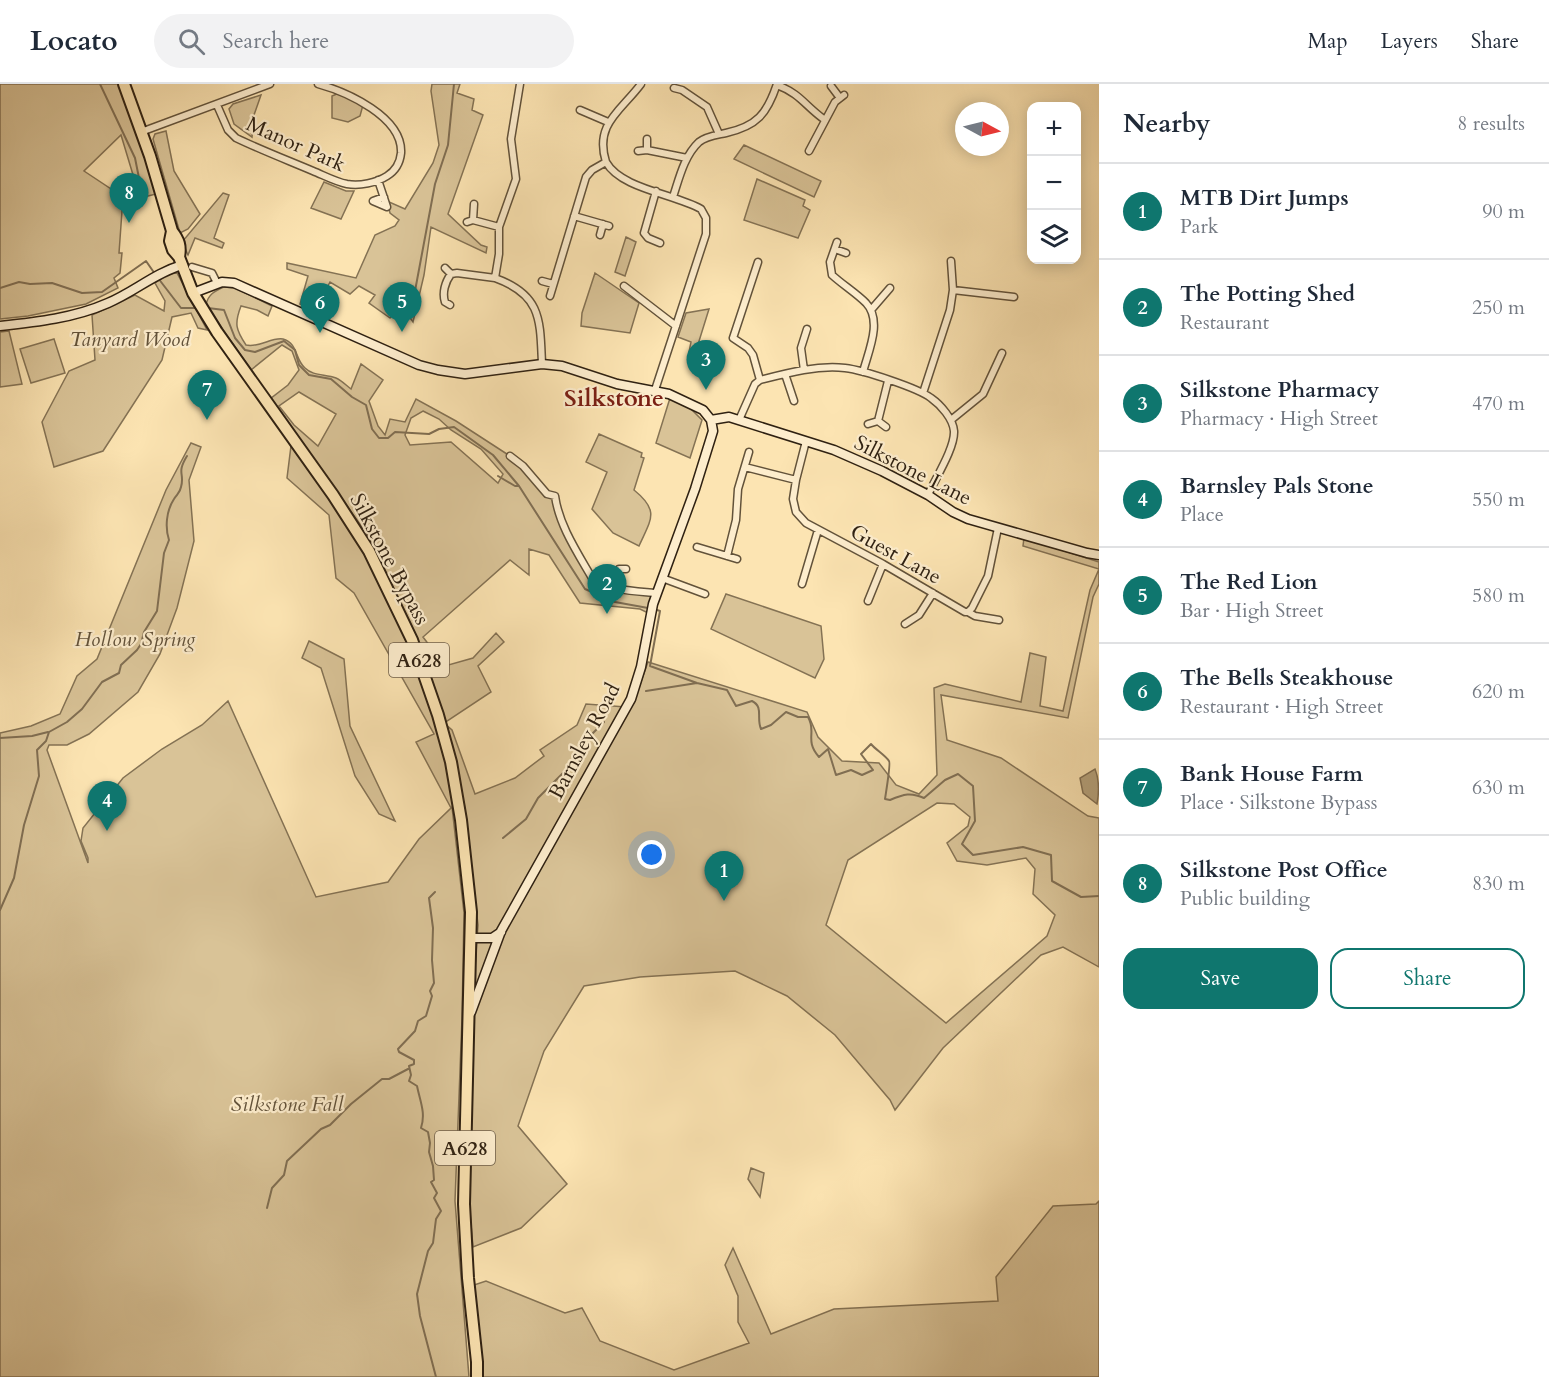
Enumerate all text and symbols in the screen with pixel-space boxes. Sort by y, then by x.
search box [154,14,574,68]
text: Locato [30,22,118,60]
icon: search [175,25,208,58]
text: Search here [223,26,329,56]
text: Map [1308,27,1348,56]
text: Layers [1381,27,1438,56]
text: Share [1471,27,1519,56]
north arrow [955,102,1009,156]
map controls [1027,102,1081,264]
button: + [1027,102,1081,156]
text: Nearby [1123,106,1211,141]
street label: Manor Park [242,110,351,180]
text: 8 results [1457,110,1525,137]
button: − [1027,156,1081,210]
pin: 8 [110,174,148,223]
text: MTB Dirt Jumps [1180,183,1349,213]
text: 1 [1137,198,1148,225]
text: 90 m [1482,198,1525,225]
button: layers [1027,210,1081,264]
text: Park [1180,213,1218,240]
text: The Potting Shed [1180,279,1355,309]
pin: 5 [382,282,422,332]
pin: 6 [300,284,340,333]
text: 2 [1137,294,1148,321]
text: 250 m [1472,294,1525,321]
text: Restaurant [1180,309,1269,336]
park label: Tanyard Wood [70,325,191,354]
pin: 3 [686,340,726,390]
pin: 7 [188,370,226,420]
text: Silkstone Pharmacy [1180,375,1379,405]
district label: Silkstone [564,382,664,415]
text: 3 [1137,390,1148,417]
text: 470 m [1472,390,1525,417]
text: Pharmacy · High Street [1180,405,1378,432]
street label: Silkstone Lane [849,428,977,513]
text: Barnsley Pals Stone [1180,471,1374,501]
text: 4 [1137,486,1148,513]
text: 550 m [1472,486,1525,513]
street label: Silkstone Bypass [343,489,436,630]
text: Place [1180,501,1224,528]
street label: Guest Lane [845,517,947,591]
pin: 2 [588,564,626,614]
text: The Red Lion [1180,567,1318,597]
text: 5 [1137,582,1148,609]
text: 580 m [1472,582,1525,609]
text: Bar · High Street [1180,597,1323,624]
park label: Hollow Spring [75,625,196,654]
road number: A628 [389,643,449,677]
text: The Bells Steakhouse [1180,663,1393,693]
street label: Barnsley Road [542,678,627,804]
text: 6 [1137,678,1148,705]
text: 620 m [1472,678,1525,705]
text: Restaurant · High Street [1180,693,1383,720]
text: Bank House Farm [1180,759,1363,789]
text: 7 [1137,774,1148,801]
text: 630 m [1472,774,1525,801]
pin: 4 [88,782,126,831]
text: Place · Silkstone Bypass [1180,789,1377,816]
your location [637,840,666,869]
pin: 1 [704,852,744,901]
text: Silkstone Post Office [1180,855,1388,885]
text: 8 [1137,870,1148,897]
text: 830 m [1472,870,1525,897]
text: Public building [1180,885,1310,912]
button: Save [1123,948,1318,1009]
button: Share [1330,948,1525,1009]
park label: Silkstone Fall [231,1090,345,1119]
road number: A628 [435,1131,495,1165]

